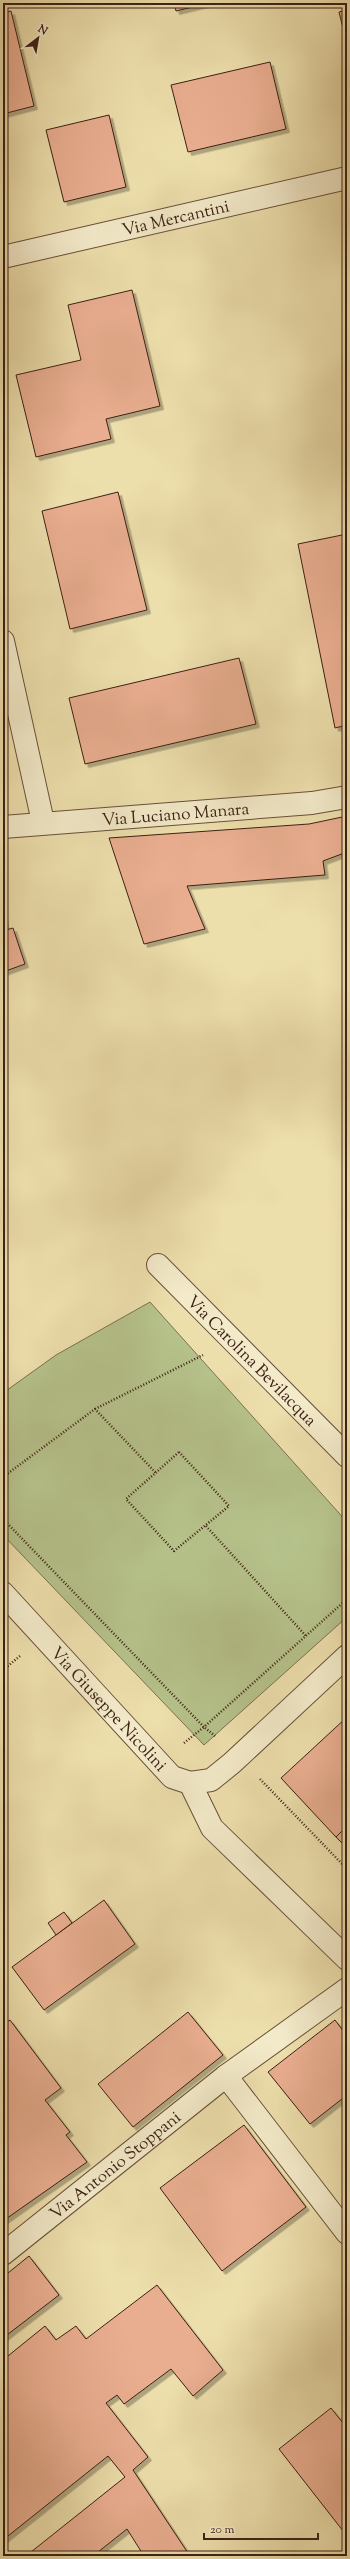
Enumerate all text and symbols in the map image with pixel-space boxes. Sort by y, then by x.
north arrow [18,18,58,58]
text: N [34,21,51,40]
street label: Via Mercantini [120,195,232,243]
street label: Via Luciano Manara [101,798,250,833]
street label: Via Carolina Bevilacqua [180,1291,321,1433]
street label: Via Giuseppe Nicolini [44,1642,171,1778]
street label: Via Antonio Stoppani [45,2106,187,2226]
scale bar [204,2515,318,2541]
text: 20 m [210,2521,235,2539]

